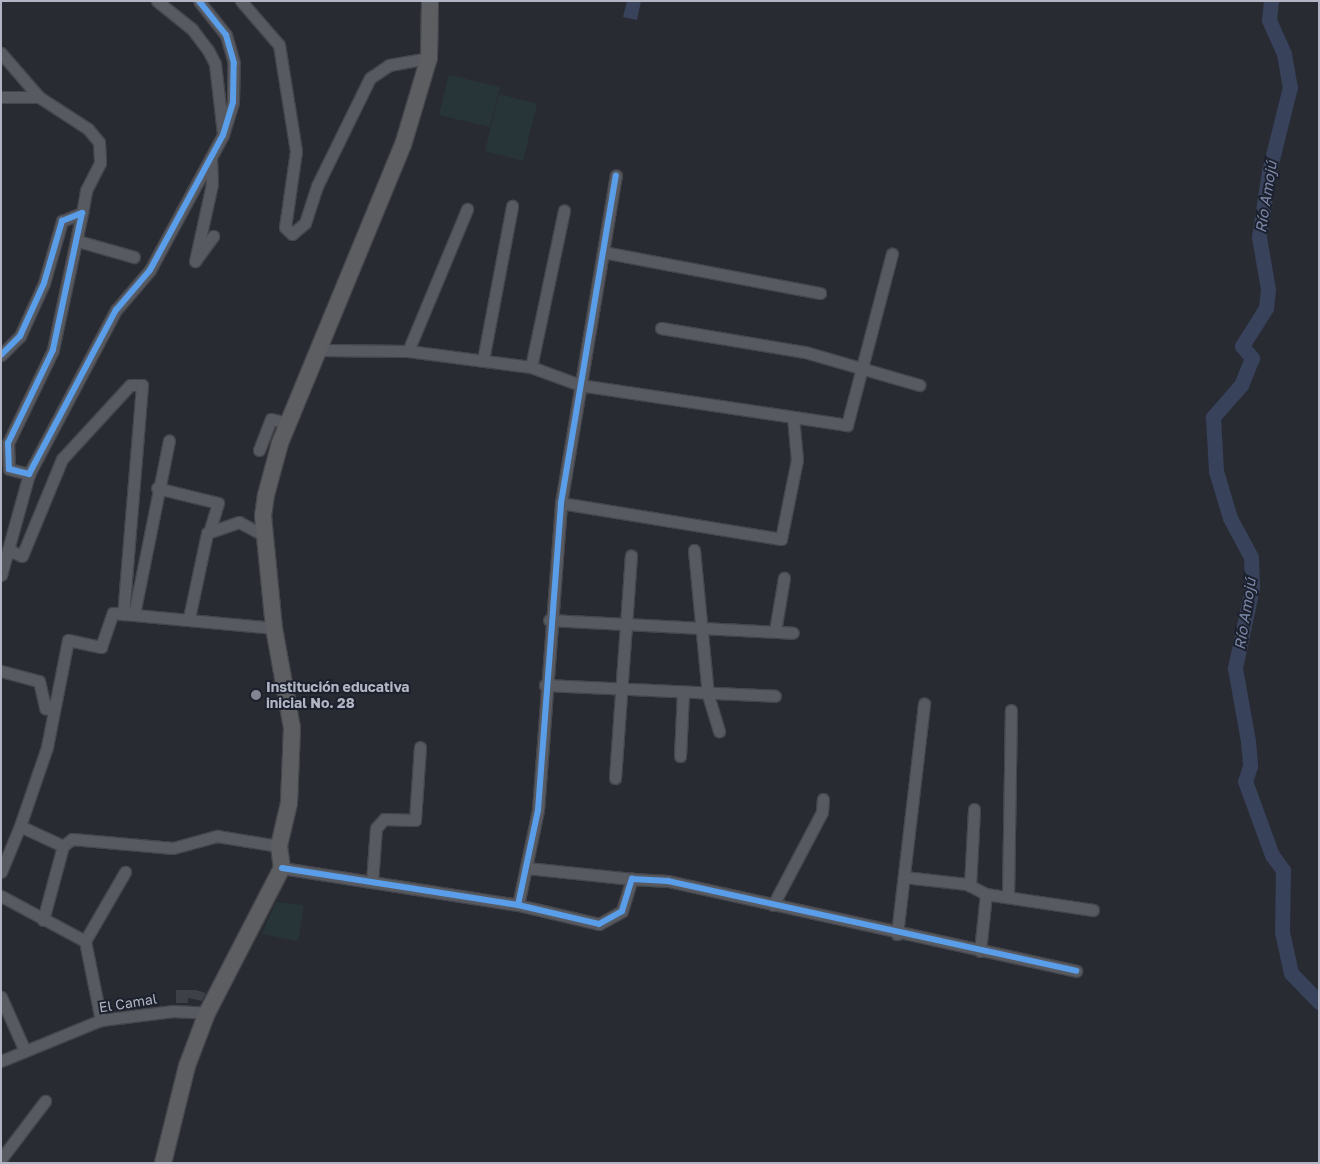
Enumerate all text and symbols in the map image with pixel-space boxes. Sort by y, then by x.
water label: Río Amojú [1251,160,1281,234]
water label: Río Amojú [1230,577,1260,651]
place label: Institución educativa inicial No. 28 [266,679,409,712]
marker: Institución educativa inicial No. 28 [250,689,262,701]
street label: El Camal [98,990,158,1016]

